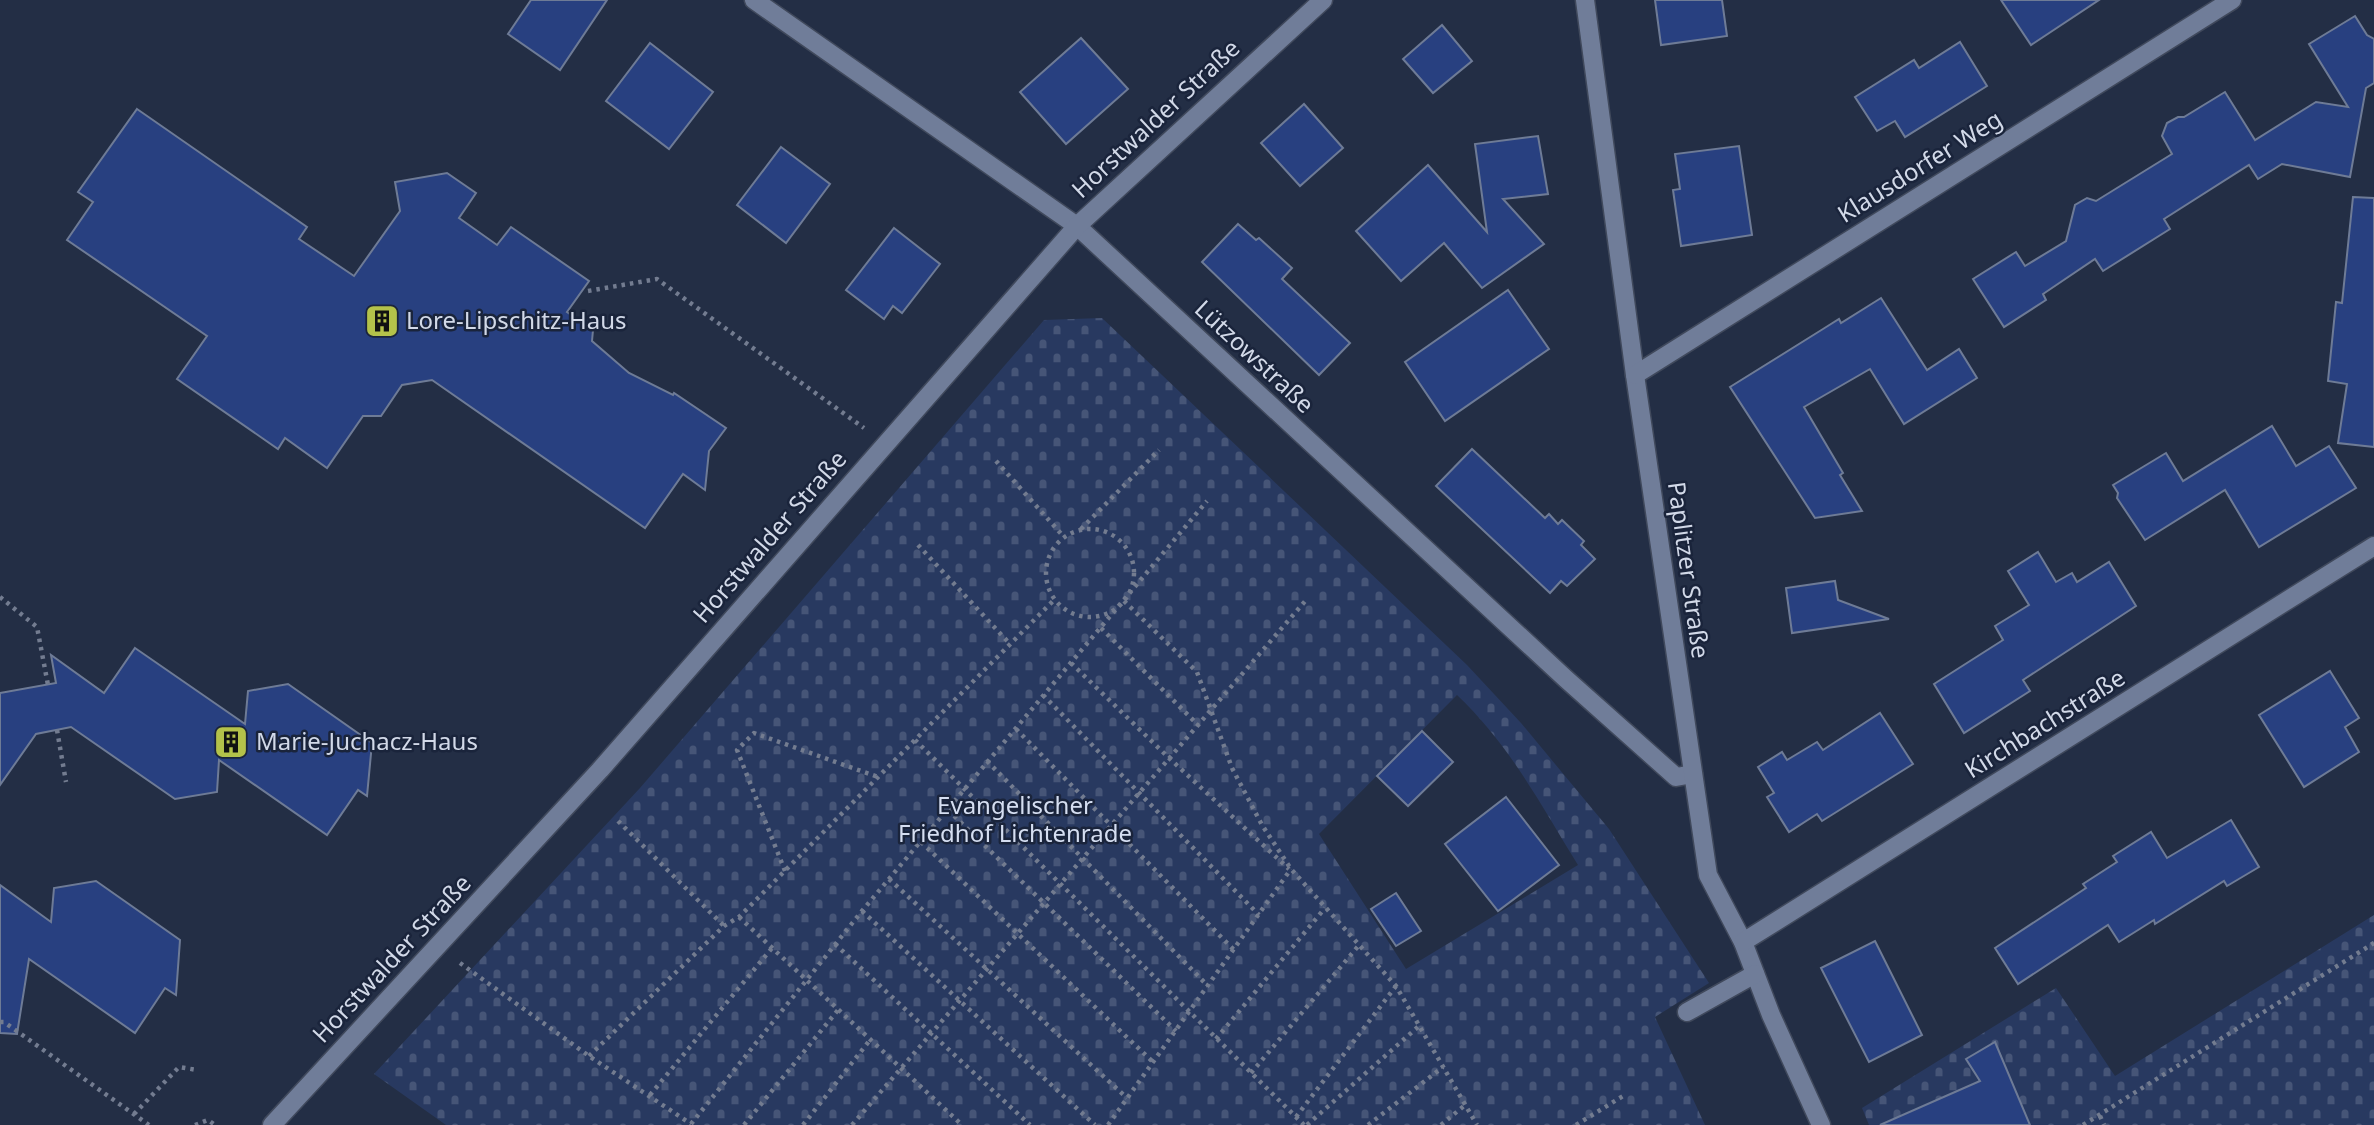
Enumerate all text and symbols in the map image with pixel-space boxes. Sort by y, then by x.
street label: Horstwalder Straße [1064,31,1246,205]
street label: Klausdorfer Weg [1831,102,2008,230]
street label: Lützowstraße [1188,292,1322,420]
building icon: Lore-Lipschitz-Haus [363,302,401,340]
place label: Lore-Lipschitz-Haus [406,303,627,336]
street label: Horstwalder Straße [685,443,853,629]
street label: Paplitzer Straße [1661,479,1718,660]
street label: Kirchbachstraße [1958,660,2131,785]
building icon: Marie-Juchacz-Haus [212,723,250,761]
place label: Marie-Juchacz-Haus [256,724,478,757]
park label: Evangelischer Friedhof Lichtenrade [898,788,1132,849]
street label: Horstwalder Straße [304,867,478,1049]

